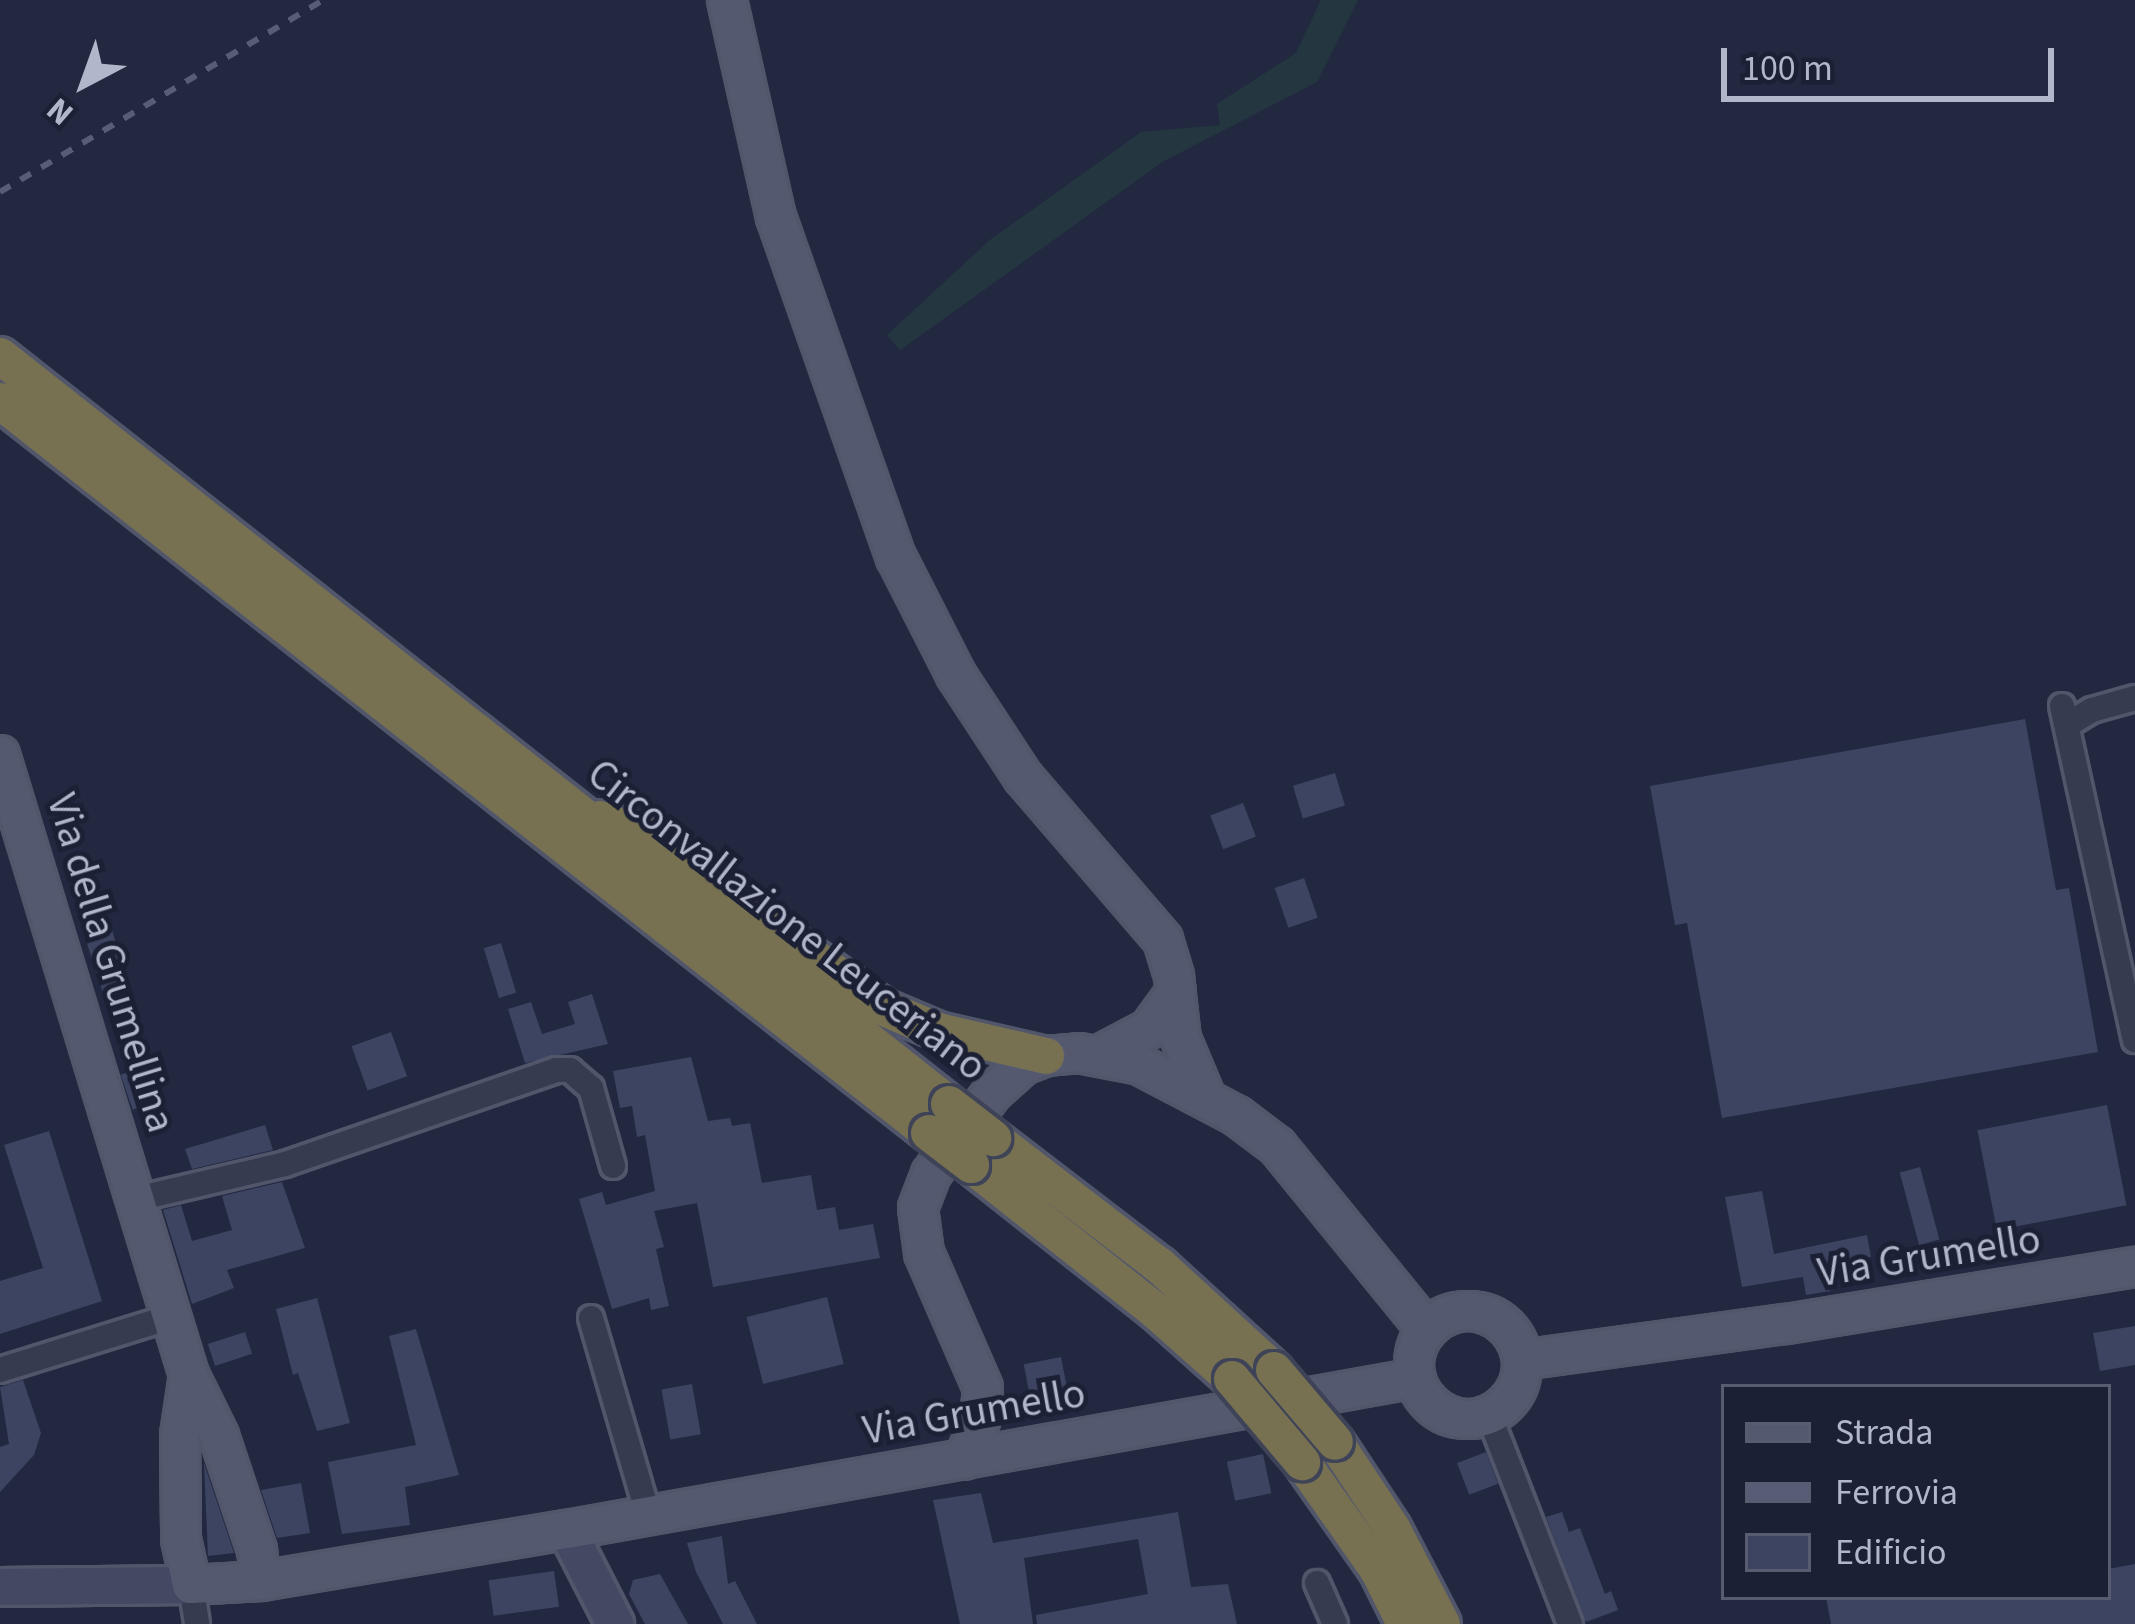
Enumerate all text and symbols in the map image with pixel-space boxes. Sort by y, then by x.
north arrow [24,24,144,144]
scale bar [1727,24,2060,98]
text: 100 m [1742,43,1833,94]
text: N [36,87,84,136]
street label: Circonvallazione Leuceriano [577,748,997,1092]
street label: Via della Grumellina [36,788,186,1138]
street label: Via Grumello [1814,1214,2044,1298]
street label: Via Grumello [859,1368,1089,1456]
legend [1721,1384,2111,1600]
text: Strada [1835,1407,1933,1458]
text: Ferrovia [1835,1467,1958,1518]
text: Edificio [1835,1527,1947,1578]

